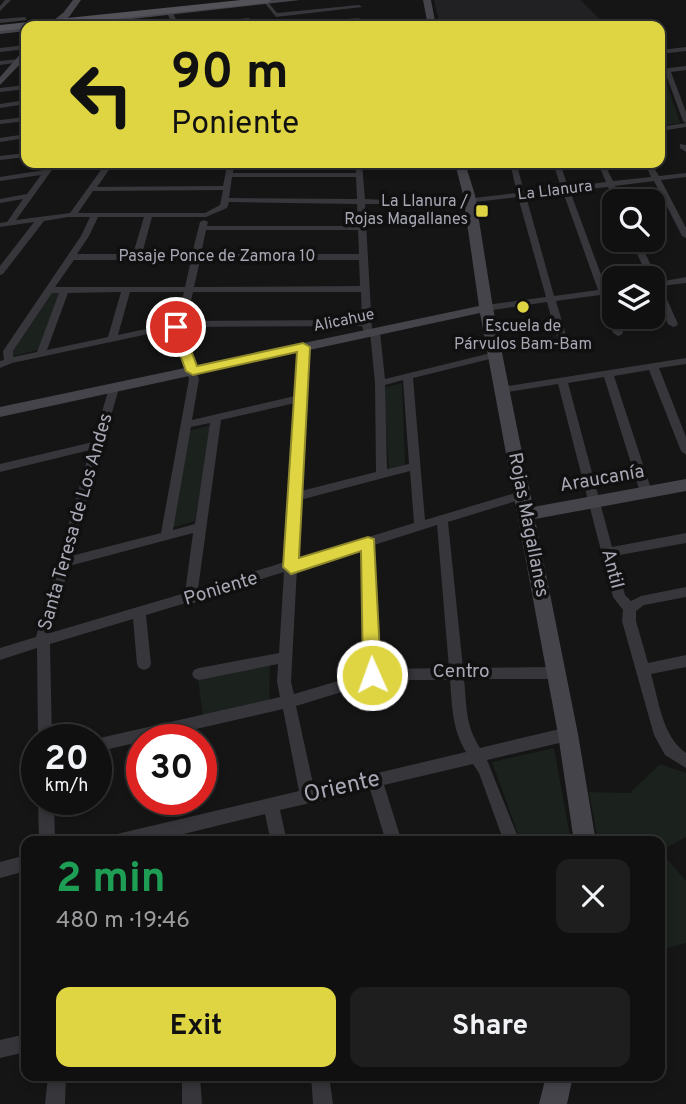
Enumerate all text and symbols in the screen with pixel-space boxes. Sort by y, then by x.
text: 90 m [171,44,289,106]
icon: left [56,49,147,140]
text: Poniente [171,105,299,145]
street label: La Llanura [516,176,594,206]
map controls [602,189,665,329]
button: search [602,189,665,252]
place label: La Llanura / Rojas Magallanes [344,192,468,230]
marker: La Llanura / Rojas Magallanes [474,203,490,219]
street label: Pasaje Ponce de Zamora 10 [119,247,315,267]
button: layers [602,266,665,329]
pin [146,297,206,357]
marker: Escuela de Párvulos Bam-Bam [515,299,531,315]
street label: Alicahue [312,305,376,337]
icon: arrive [157,308,195,346]
place label: Escuela de Párvulos Bam-Bam [454,317,592,355]
street label: Santa Teresa de Los Andes [33,410,119,634]
street label: Rojas Magallanes [502,451,554,599]
street label: Araucanía [558,460,646,498]
street label: Antil [595,547,629,591]
street label: Poniente [181,566,261,612]
position arrow [335,638,409,712]
street label: Centro [432,660,490,684]
speed limit sign: 30 [126,724,217,815]
text: 20 [44,738,89,782]
street label: Oriente [301,765,383,811]
text: km/h [45,775,88,798]
text: 2 min [56,854,166,907]
button: close [556,859,630,933]
text: 480 m · 19:46 [56,907,190,936]
button: Exit [56,987,336,1067]
button: Share [350,987,630,1067]

